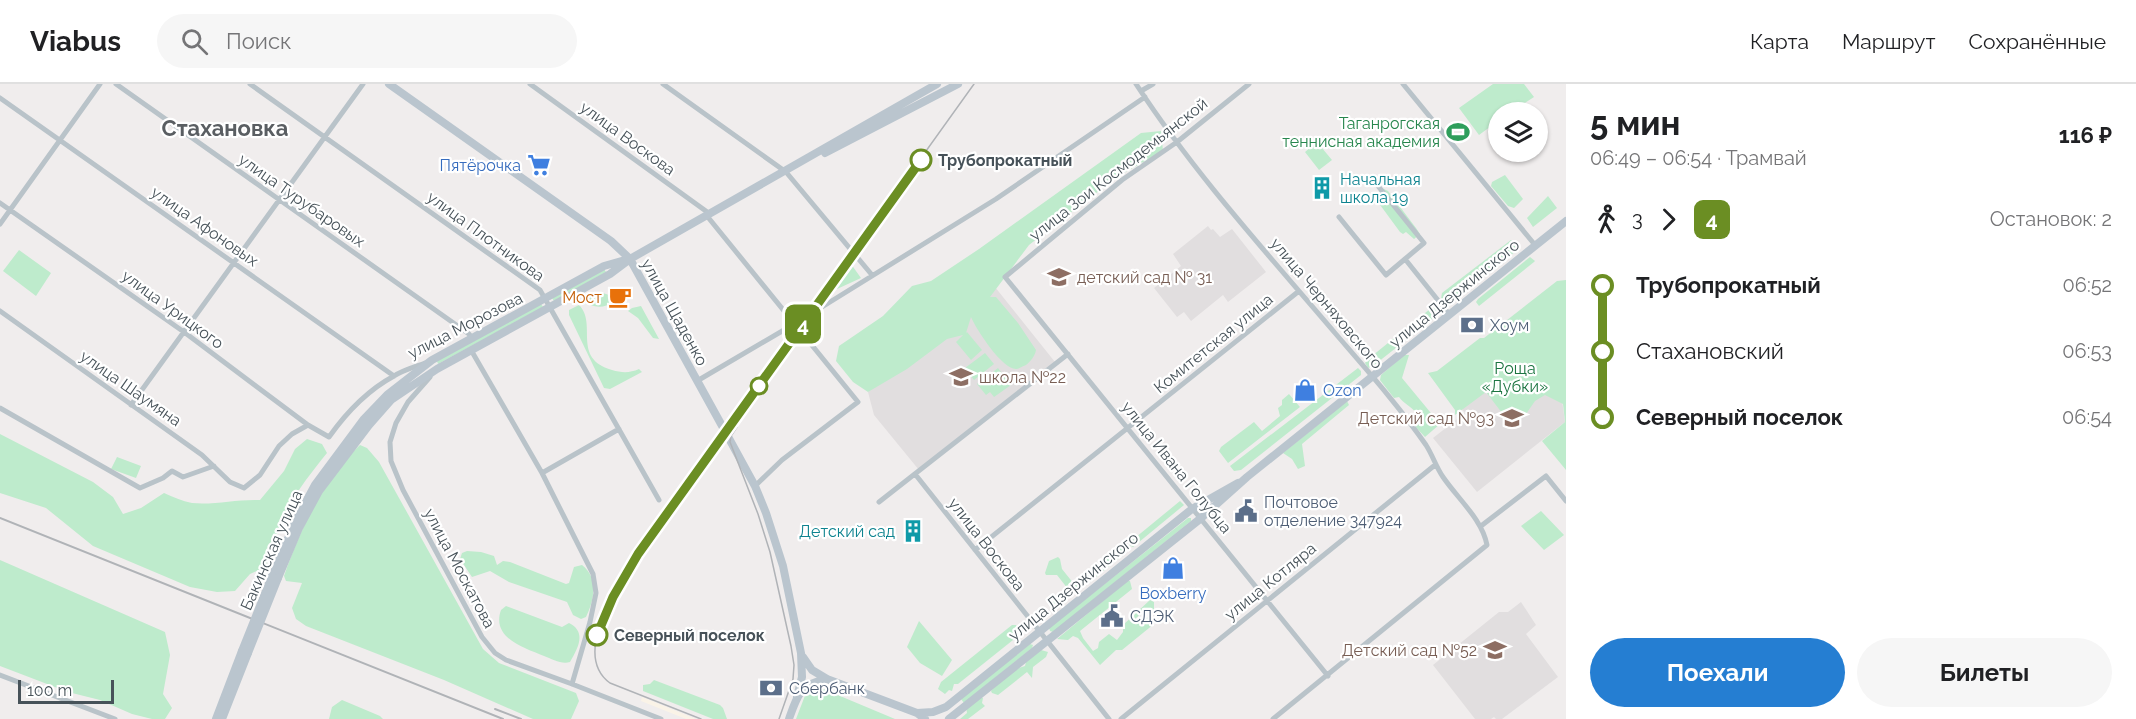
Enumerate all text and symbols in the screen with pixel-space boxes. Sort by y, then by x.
search box [157,14,577,68]
text: Viabus [30,25,121,58]
icon: search [178,25,211,58]
text: Поиск [226,28,291,54]
text: Карта [1750,29,1809,54]
text: Маршрут [1842,29,1935,54]
text: Сохранённые [1968,29,2106,54]
street label: улица Зои Космодемьянской [1025,94,1211,245]
street label: улица Воскова [576,98,679,179]
map controls [1488,102,1548,162]
button: layers [1488,102,1548,162]
text: 5 мин [1590,104,1680,143]
place label: Таганрогская теннисная академия [1282,114,1440,151]
district label: Стахановка [162,115,288,141]
sports icon: Таганрогская теннисная академия [1445,119,1471,145]
text: 116 ₽ [2059,122,2112,148]
text: 06:49 – 06:54 · Трамвай [1590,146,1807,170]
marker: Трубопрокатный [910,149,932,171]
street label: улица Турубаровых [235,150,368,251]
place label: Трубопрокатный [938,151,1072,170]
supermarket icon: Пятёрочка [526,152,552,178]
place label: Пятёрочка [440,156,521,175]
place label: Начальная школа 19 [1340,170,1421,207]
building icon: Начальная школа 19 [1309,175,1335,201]
street label: улица Афоновых [147,182,262,270]
street label: улица Плотникова [423,187,548,285]
icon: walk [1590,203,1623,236]
icon: forward [1652,203,1685,236]
text: 3 [1632,207,1643,231]
text: 4 [1706,207,1718,232]
text: Остановок: 2 [1990,207,2112,231]
street label: улица Черняховского [1266,234,1387,373]
street label: улица Дзержинского [1386,235,1523,352]
street label: улица Щаденко [637,255,712,369]
school or university icon: детский сад № 31 [1046,264,1072,290]
street label: улица Урицкого [118,266,227,353]
place label: детский сад № 31 [1077,268,1212,287]
text: Трубопрокатный [1636,272,1821,298]
text: 06:52 [2063,273,2112,297]
cafe icon: Мост [607,284,633,310]
street label: улица Морозова [405,288,526,363]
place label: Мост [562,288,602,307]
street label: Комитетская улица [1150,290,1277,397]
line badge: 4 [784,304,822,344]
text: 4 [797,312,809,337]
bank icon: Хоум [1459,312,1485,338]
place label: Хоум [1490,316,1529,335]
text: Стахановский [1636,338,1784,364]
text: 06:53 [2062,339,2112,363]
street label: улица Шаумяна [76,346,185,430]
park label: Роща «Дубки» [1482,359,1548,396]
school or university icon: школа №22 [948,364,974,390]
place label: школа №22 [979,368,1066,387]
unlabelled marker [750,377,768,395]
shop icon: Ozon [1292,377,1318,403]
place label: Ozon [1323,381,1362,400]
street label: улица Ивана Голубца [1118,398,1236,537]
text: Северный поселок [1636,404,1843,430]
school or university icon: Детский сад №93 [1499,405,1525,431]
text: 06:54 [2062,405,2112,429]
place label: Детский сад №93 [1358,409,1494,428]
street label: Бакинская улица [236,487,306,613]
place label: Почтовое отделение 347924 [1264,493,1402,530]
street label: улица Воскова [944,494,1029,595]
public building icon: Почтовое отделение 347924 [1233,498,1259,524]
street label: улица Москатова [420,505,499,631]
building icon: Детский сад [900,518,926,544]
place label: Детский сад [799,522,895,541]
street label: улица Дзержинского [1005,528,1142,645]
street label: улица Котляра [1221,539,1320,624]
shop icon: Boxberry [1160,555,1186,581]
place label: Boxberry [1139,584,1207,603]
public building icon: СДЭК [1099,603,1125,629]
place label: СДЭК [1130,607,1174,626]
marker: Северный поселок [586,624,608,646]
place label: Северный поселок [614,626,765,645]
school or university icon: Детский сад №52 [1482,637,1508,663]
button: Поехали [1590,638,1845,707]
button: Билеты [1857,638,2112,707]
place label: Детский сад №52 [1342,641,1477,660]
bank icon: Сбербанк [758,675,784,701]
scale bar [18,677,114,704]
place label: Сбербанк [789,679,865,698]
text: 100 m [27,681,72,700]

